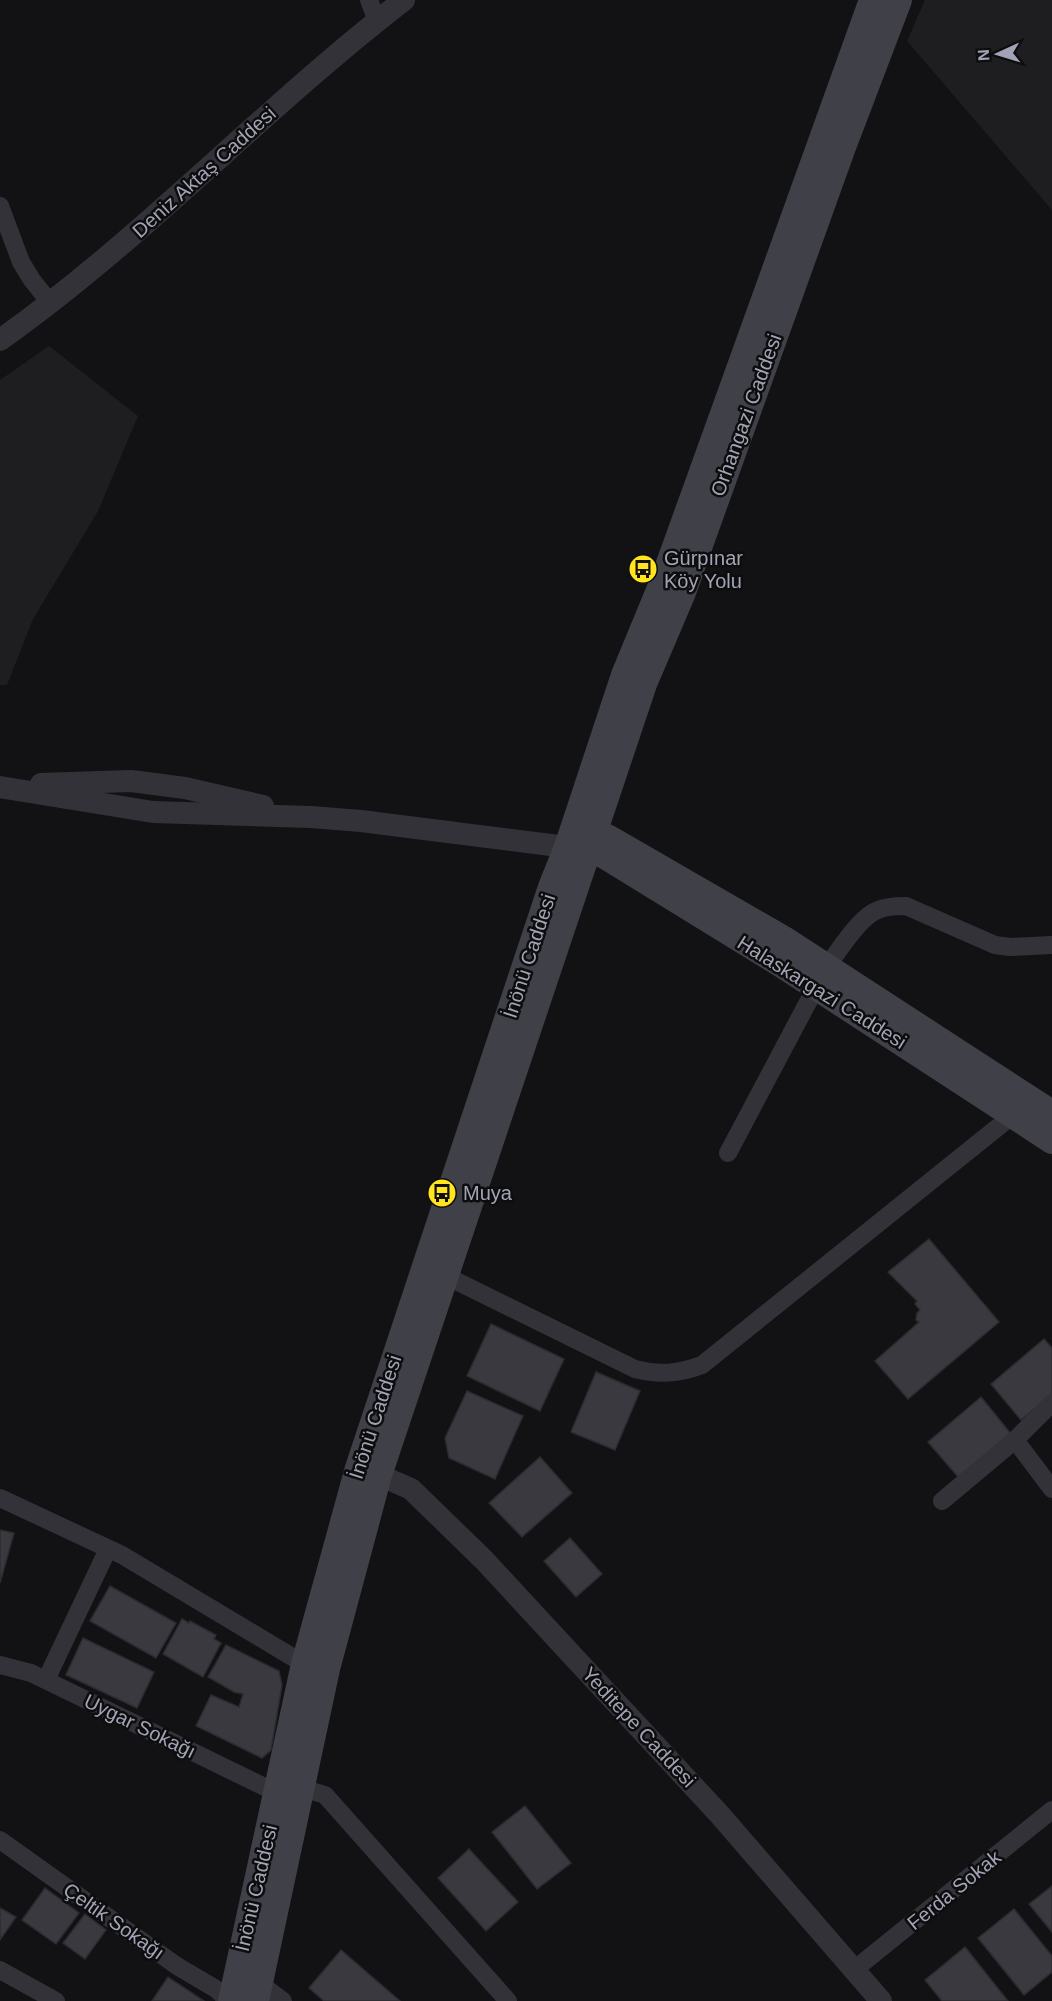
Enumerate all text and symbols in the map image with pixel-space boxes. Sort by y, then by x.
north arrow [968,24,1028,84]
text: N [975,49,992,61]
street label: Deniz Aktaş Caddesi [128,102,280,242]
street label: Orhangazi Caddesi [706,331,786,499]
place label: Gürpınar Köy Yolu [664,547,743,592]
bus stop icon: Gürpınar Köy Yolu [627,553,659,585]
street label: İnönü Caddesi [499,891,559,1021]
street label: Halaskargazi Caddesi [734,931,910,1053]
bus stop icon: Muya [426,1177,458,1209]
place label: Muya [463,1182,513,1204]
street label: İnönü Caddesi [345,1352,405,1482]
street label: Yeditepe Caddesi [578,1662,700,1792]
street label: Uygar Sokağı [81,1690,199,1762]
street label: İnönü Caddesi [231,1823,281,1953]
street label: Ferda Sokak [903,1845,1006,1934]
street label: Çeltik Sokağı [59,1878,169,1964]

